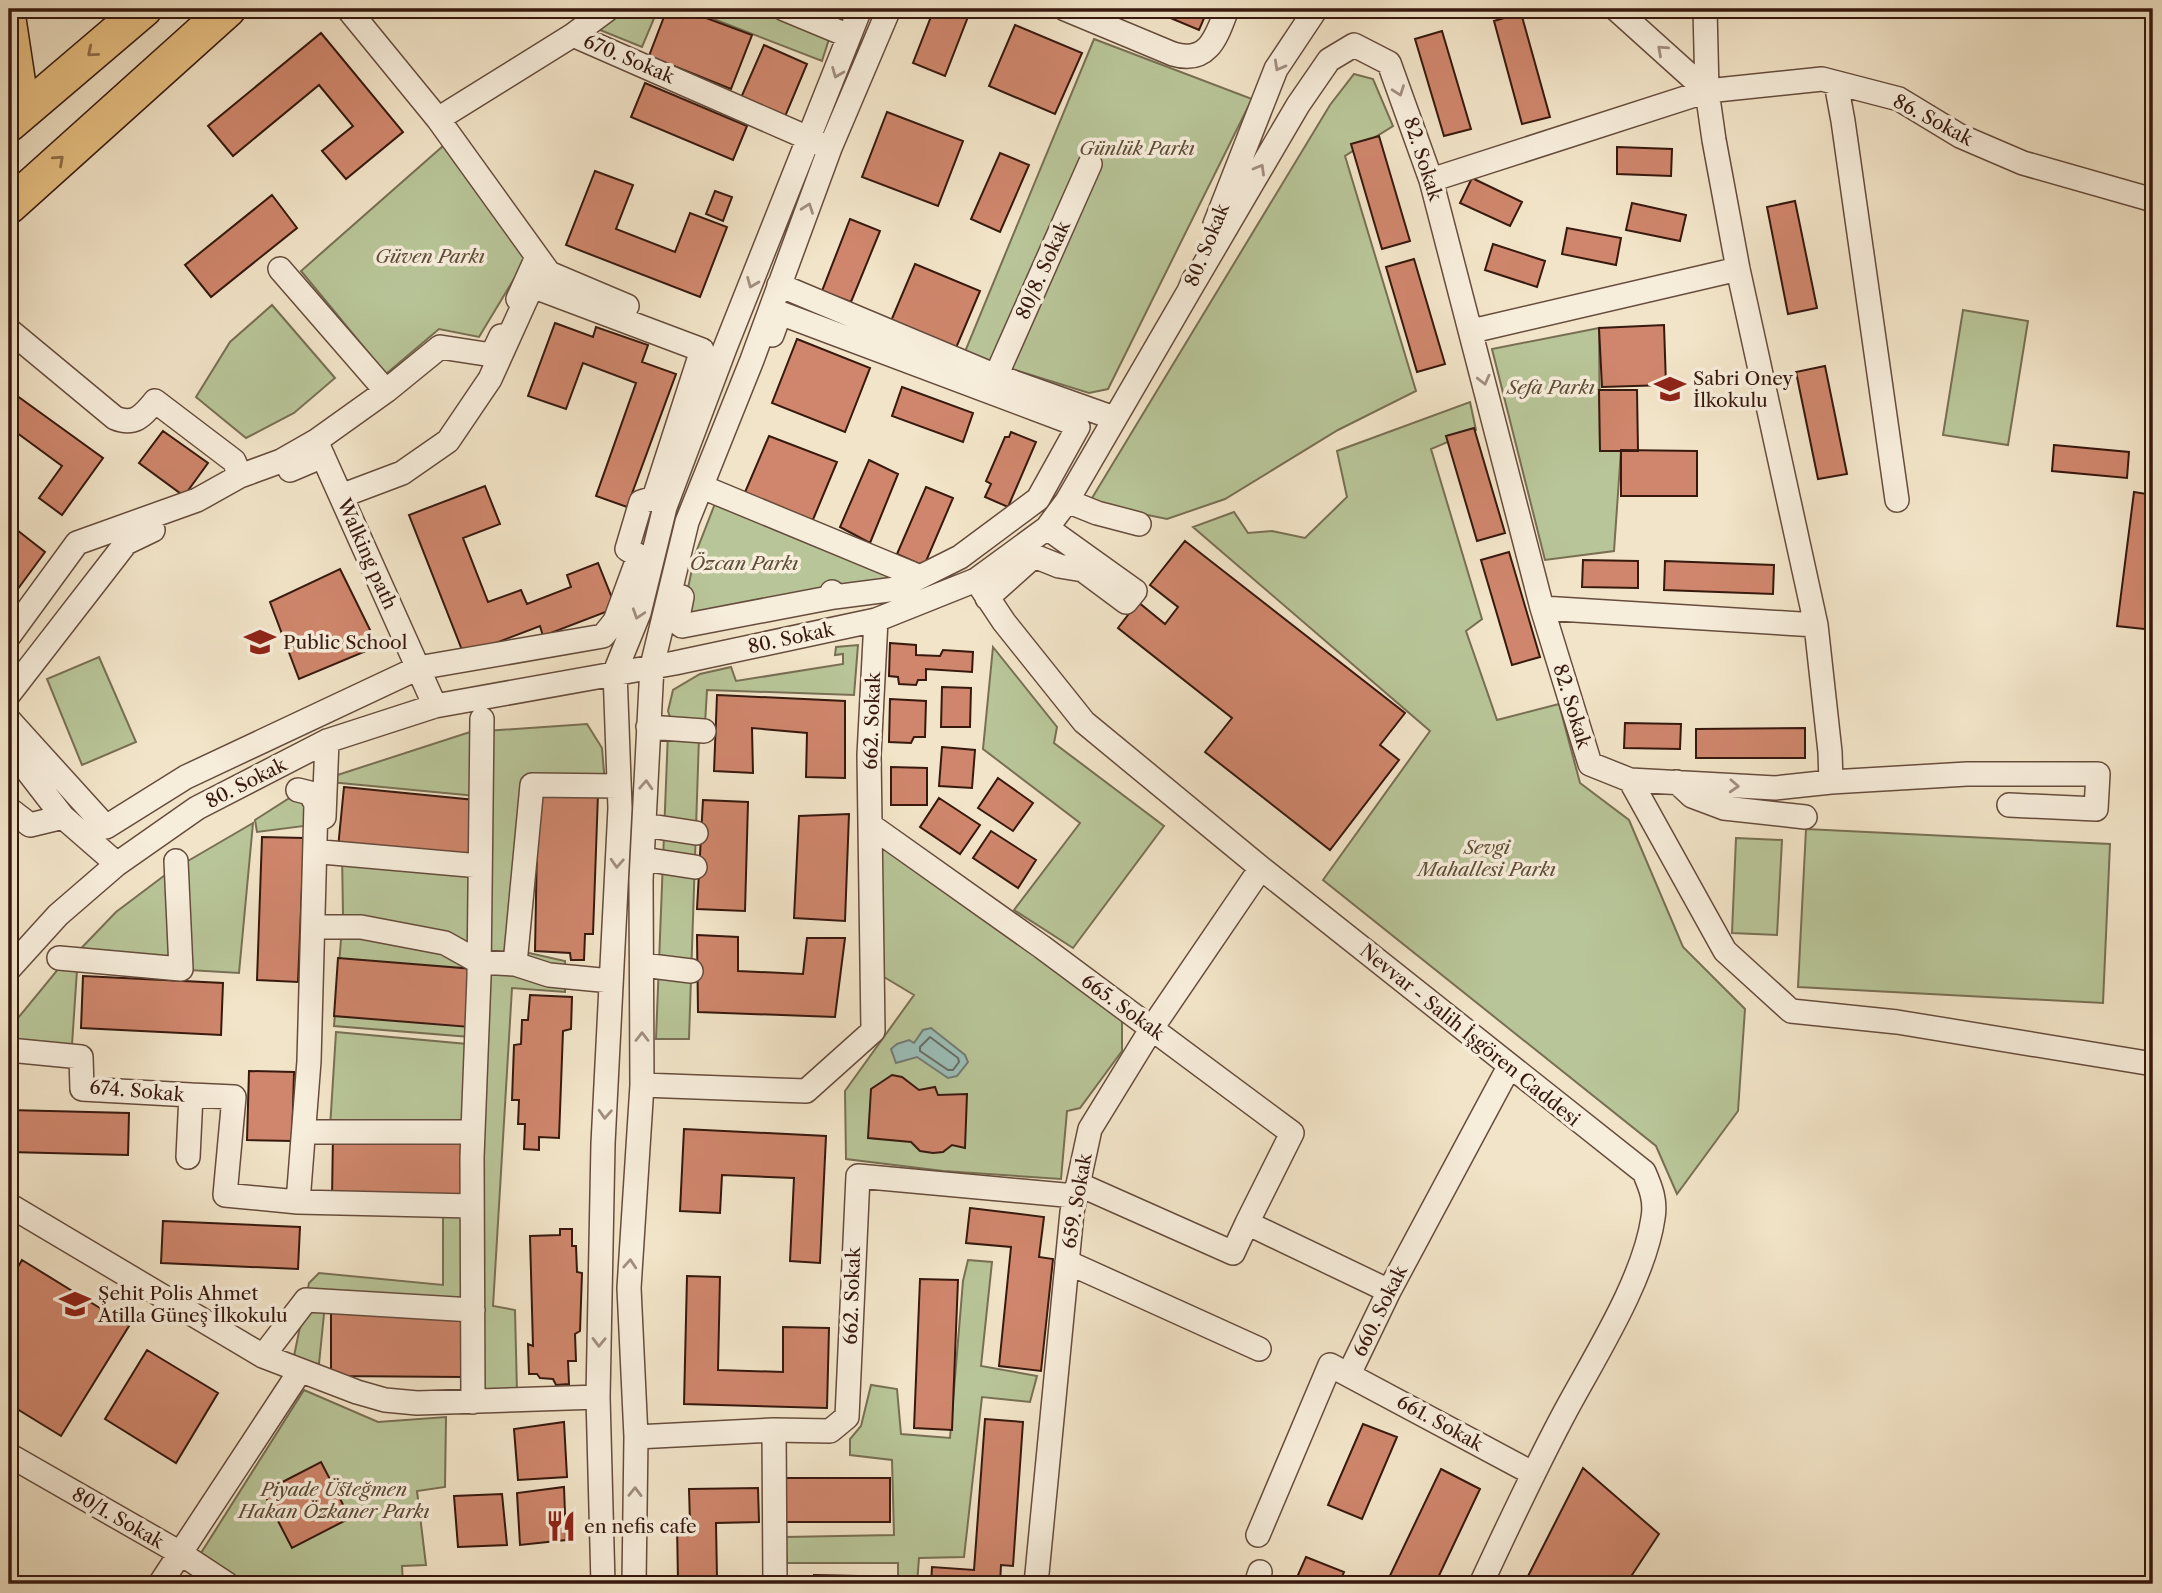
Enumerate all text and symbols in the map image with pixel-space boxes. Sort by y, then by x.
street label: 670. Sokak [580,30,679,89]
one-way arrow [87,44,99,57]
one-way arrow [1657,46,1670,58]
one-way arrow [1274,59,1287,71]
one-way arrow [831,66,845,78]
one-way arrow [1391,84,1405,96]
street label: 86. Sokak [1889,89,1978,151]
street label: 82. Sokak [1399,114,1448,205]
park label: Günlük Parkı [1079,137,1195,160]
one-way arrow [51,155,64,168]
one-way arrow [1252,164,1265,177]
street label: 80. Sokak [1180,199,1234,290]
one-way arrow [799,203,813,215]
street label: 80/8. Sokak [1011,216,1075,323]
park label: Güven Parkı [375,245,485,268]
one-way arrow [746,277,760,289]
place label: Sabri Oney İlkokulu [1693,367,1794,412]
school or university icon: Sabri Oney İlkokulu [1653,372,1687,406]
one-way arrow [1476,373,1490,385]
park label: Sefa Parkı [1506,376,1595,399]
street label: Walking path [332,494,402,613]
park label: Özcan Parkı [690,552,798,575]
one-way arrow [632,607,646,619]
street label: 80. Sokak [746,617,837,658]
school or university icon: Public School [243,625,277,659]
place label: Public School [283,631,408,654]
street label: 82. Sokak [1548,661,1596,752]
street label: 662. Sokak [859,671,885,770]
street label: 80. Sokak [202,752,291,813]
one-way arrow [1729,778,1740,793]
one-way arrow [638,779,653,790]
park label: Sevgi Mahallesi Parkı [1416,836,1556,881]
one-way arrow [610,857,625,868]
street label: Nevvar - Salih İşgören Caddesi [1355,939,1585,1131]
street label: 665. Sokak [1077,969,1170,1045]
one-way arrow [634,1031,650,1042]
street label: 674. Sokak [89,1075,186,1107]
one-way arrow [597,1109,612,1120]
street label: 659. Sokak [1057,1151,1097,1250]
street label: 662. Sokak [839,1246,865,1345]
one-way arrow [622,1258,637,1269]
street label: 660. Sokak [1348,1261,1412,1360]
place label: Şehit Polis Ahmet Atilla Güneş İlkokulu [97,1282,288,1327]
school or university icon: Şehit Polis Ahmet Atilla Güneş İlkokulu [58,1287,92,1321]
one-way arrow [592,1337,607,1348]
street label: 661. Sokak [1393,1390,1488,1457]
park label: Piyade Üsteğmen Hakan Özkaner Parkı [236,1478,430,1523]
street label: 80/1. Sokak [68,1482,169,1554]
one-way arrow [627,1486,643,1496]
restaurant icon: en nefis cafe [544,1509,578,1543]
place label: en nefis cafe [584,1515,697,1538]

